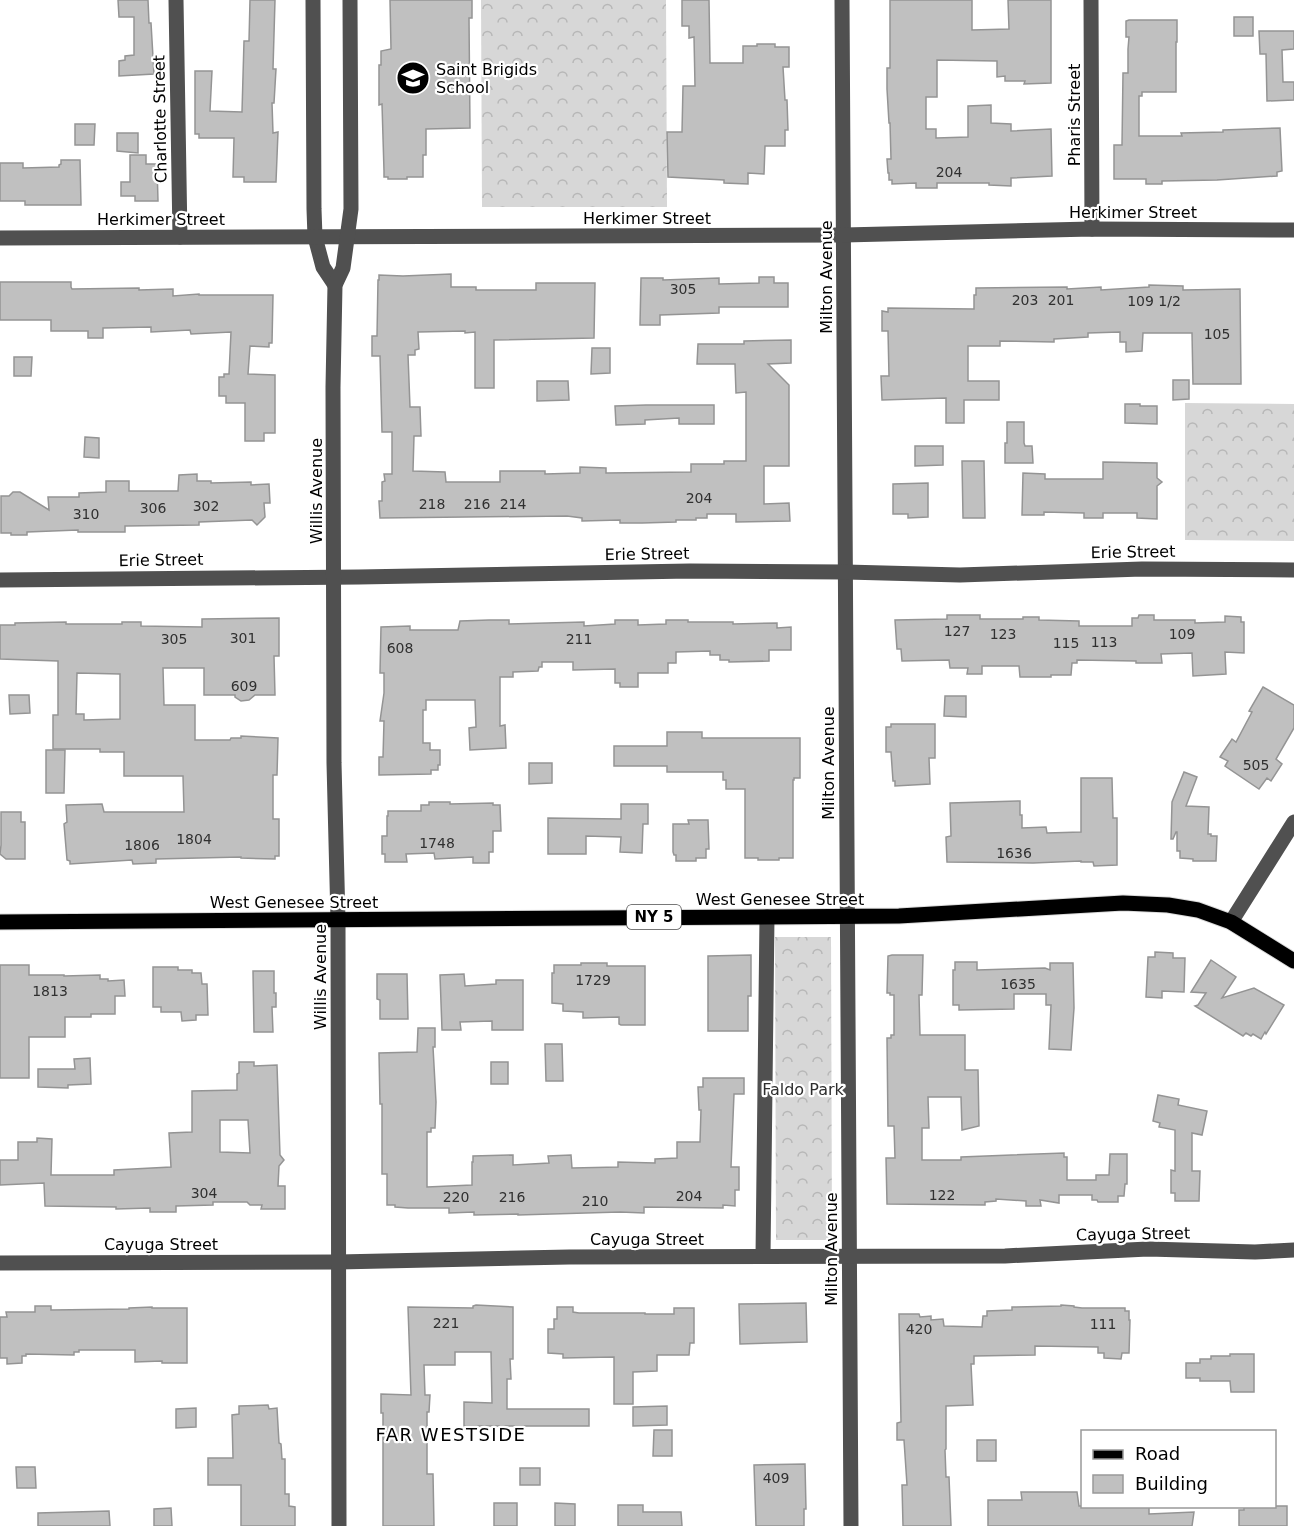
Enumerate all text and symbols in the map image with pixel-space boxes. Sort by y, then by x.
street label: Charlotte Street [149,55,171,183]
school or university icon: Saint Brigids School [395,60,431,96]
place label: Saint Brigids School [436,60,537,97]
street label: Pharis Street [1065,64,1084,166]
house number: 204 [936,164,962,180]
street label: Herkimer Street [1069,203,1197,222]
street label: Herkimer Street [583,209,711,228]
street label: Herkimer Street [97,210,225,229]
street label: Milton Avenue [817,220,836,334]
house number: 305 [670,281,696,297]
house number: 203 [1012,292,1038,308]
house number: 201 [1048,292,1074,308]
house number: 109 1/2 [1127,293,1181,309]
house number: 105 [1204,326,1230,342]
street label: Willis Avenue [307,438,326,544]
house number: 204 [686,490,712,506]
house number: 218 [419,496,445,512]
house number: 216 [464,496,490,512]
house number: 214 [500,496,526,512]
house number: 302 [193,498,219,514]
house number: 306 [140,500,166,516]
house number: 310 [73,506,99,522]
street label: Erie Street [1090,542,1176,562]
street label: Erie Street [604,544,690,564]
street label: Erie Street [118,550,204,570]
house number: 127 [944,623,970,639]
house number: 123 [990,626,1016,642]
house number: 109 [1169,626,1195,642]
house number: 301 [230,630,256,646]
house number: 305 [161,631,187,647]
house number: 211 [566,631,592,647]
house number: 113 [1091,634,1117,650]
house number: 115 [1053,635,1079,651]
house number: 608 [387,640,413,656]
house number: 609 [231,678,257,694]
street label: Milton Avenue [819,706,838,820]
house number: 505 [1243,757,1269,773]
house number: 1804 [176,831,212,847]
house number: 1748 [419,835,455,851]
house number: 1806 [124,837,160,853]
house number: 1636 [996,845,1032,861]
street label: West Genesee Street [696,890,864,909]
street label: West Genesee Street [210,893,378,912]
road number: NY 5 [627,905,681,929]
street label: Willis Avenue [311,924,330,1030]
house number: 1729 [575,972,611,988]
house number: 1635 [1000,976,1036,992]
house number: 1813 [32,983,68,999]
park label: Faldo Park [762,1080,845,1099]
house number: 304 [191,1185,217,1201]
house number: 122 [929,1187,955,1203]
house number: 204 [676,1188,702,1204]
house number: 220 [443,1189,469,1205]
house number: 216 [499,1189,525,1205]
street label: Milton Avenue [822,1192,841,1306]
house number: 210 [582,1193,608,1209]
street label: Cayuga Street [1076,1224,1190,1244]
street label: Cayuga Street [590,1230,704,1249]
street label: Cayuga Street [104,1235,218,1254]
house number: 221 [433,1315,459,1331]
house number: 111 [1090,1316,1116,1332]
house number: 420 [906,1321,932,1337]
district label: FAR WESTSIDE [376,1424,526,1445]
legend [1081,1430,1276,1508]
text: Road [1135,1443,1180,1464]
house number: 409 [763,1470,789,1486]
text: Building [1135,1473,1208,1494]

